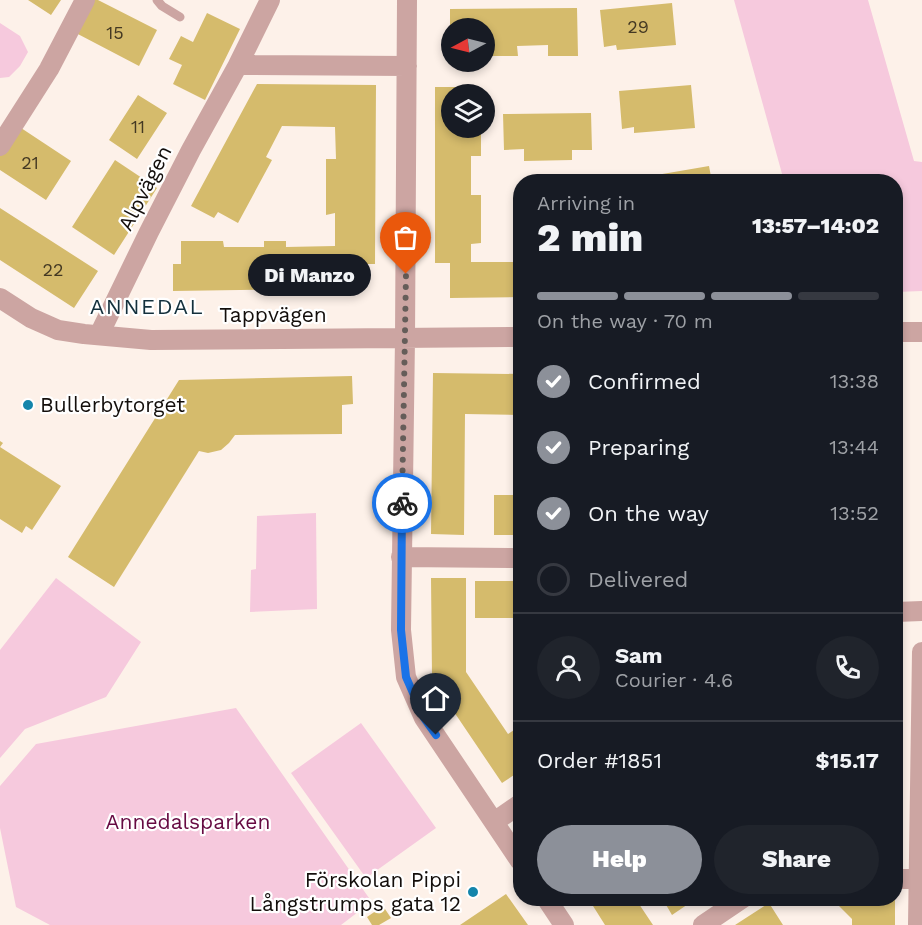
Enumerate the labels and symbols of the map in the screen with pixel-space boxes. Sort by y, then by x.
house number: 29 [627,16,649,37]
north arrow [441,18,495,72]
house number: 15 [106,22,124,43]
house number: 11 [131,116,145,137]
street label: Alpvägen [112,141,177,235]
house number: 21 [21,152,39,173]
pin [380,212,431,274]
callout: Di Manzo [247,253,370,295]
house number: 22 [43,259,64,280]
district label: ANNEDAL [90,294,204,319]
street label: Tappvägen [219,302,327,327]
place label: Bullerbytorget [40,392,185,417]
marker: Bullerbytorget [21,398,35,412]
courier [372,473,432,533]
pin [410,673,461,735]
park label: Annedalsparken [106,809,270,834]
place label: Förskolan Pippi Långstrumps gata 12 [250,867,461,916]
marker: Förskolan Pippi Långstrumps gata 12 [466,885,480,899]

